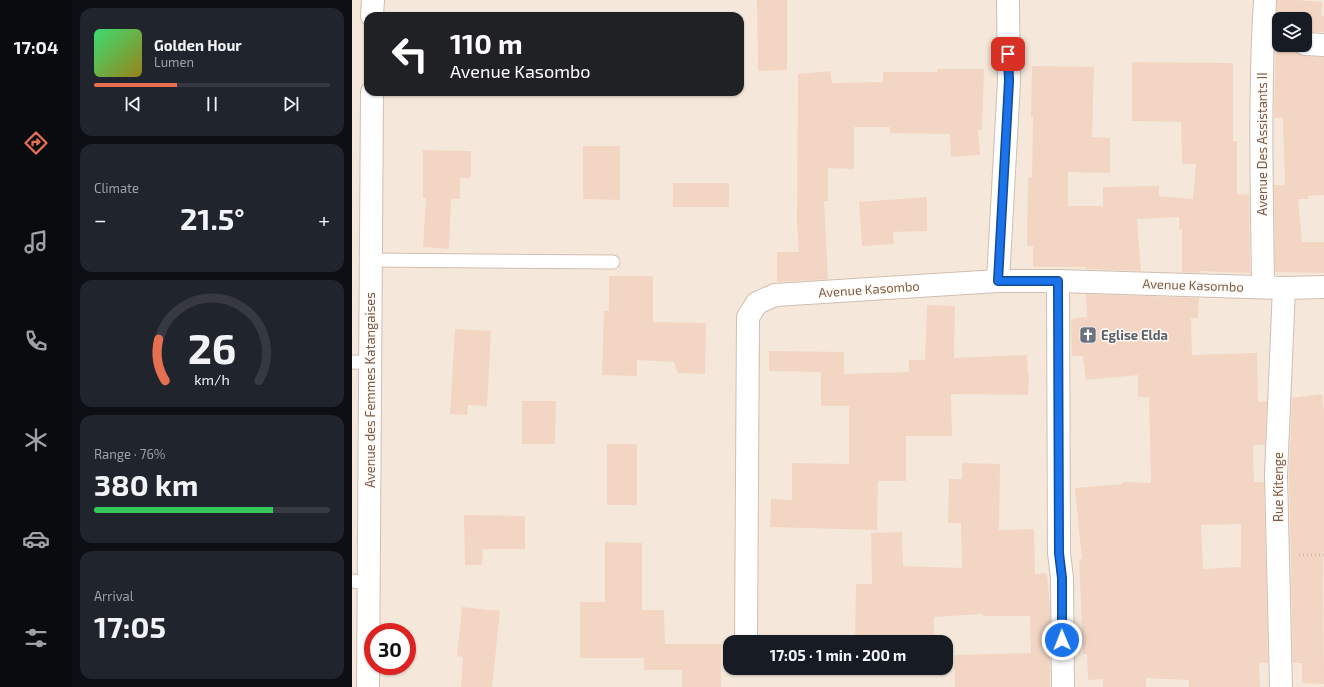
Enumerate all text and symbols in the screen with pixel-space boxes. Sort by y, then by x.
map controls [1272,12,1312,52]
button: layers [1272,12,1312,52]
text: 110 m [450,26,523,60]
icon: left [384,28,436,80]
text: 17:04 [14,36,58,58]
text: Golden Hour [154,36,242,54]
pin [991,37,1025,71]
icon: arrive [997,43,1019,65]
text: Lumen [154,54,194,70]
text: Avenue Kasombo [450,60,590,82]
street label: Avenue Des Assistants II [1254,72,1270,216]
icon: previous [122,93,144,115]
icon: pause [201,93,223,115]
icon: next [280,93,302,115]
icon: directions [22,129,50,157]
text: Climate [94,180,139,196]
text: 21.5° [180,200,245,236]
text: − [94,206,107,232]
text: + [318,206,330,232]
icon: music [22,228,50,256]
street label: Avenue Kasombo [1142,275,1244,295]
street label: Avenue Kasombo [818,277,920,301]
street label: Avenue des Femmes Katangaises [362,292,378,488]
text: 26 [188,322,236,372]
church icon: Eglise Elda [1078,325,1098,345]
icon: phone [22,327,50,355]
place label: Eglise Elda [1101,327,1168,343]
text: km/h [194,371,230,388]
icon: climate [22,426,50,454]
text: Range · 76% [94,446,166,462]
street label: Rue Kitenge [1270,452,1286,522]
text: 380 km [94,466,198,502]
icon: car [22,525,50,553]
text: Arrival [94,588,134,604]
text: 17:05 [94,608,166,644]
position arrow [1041,619,1083,661]
speed limit sign: 30 [364,623,416,675]
icon: filters [22,624,50,652]
text: 17:05 · 1 min · 200 m [770,646,906,664]

